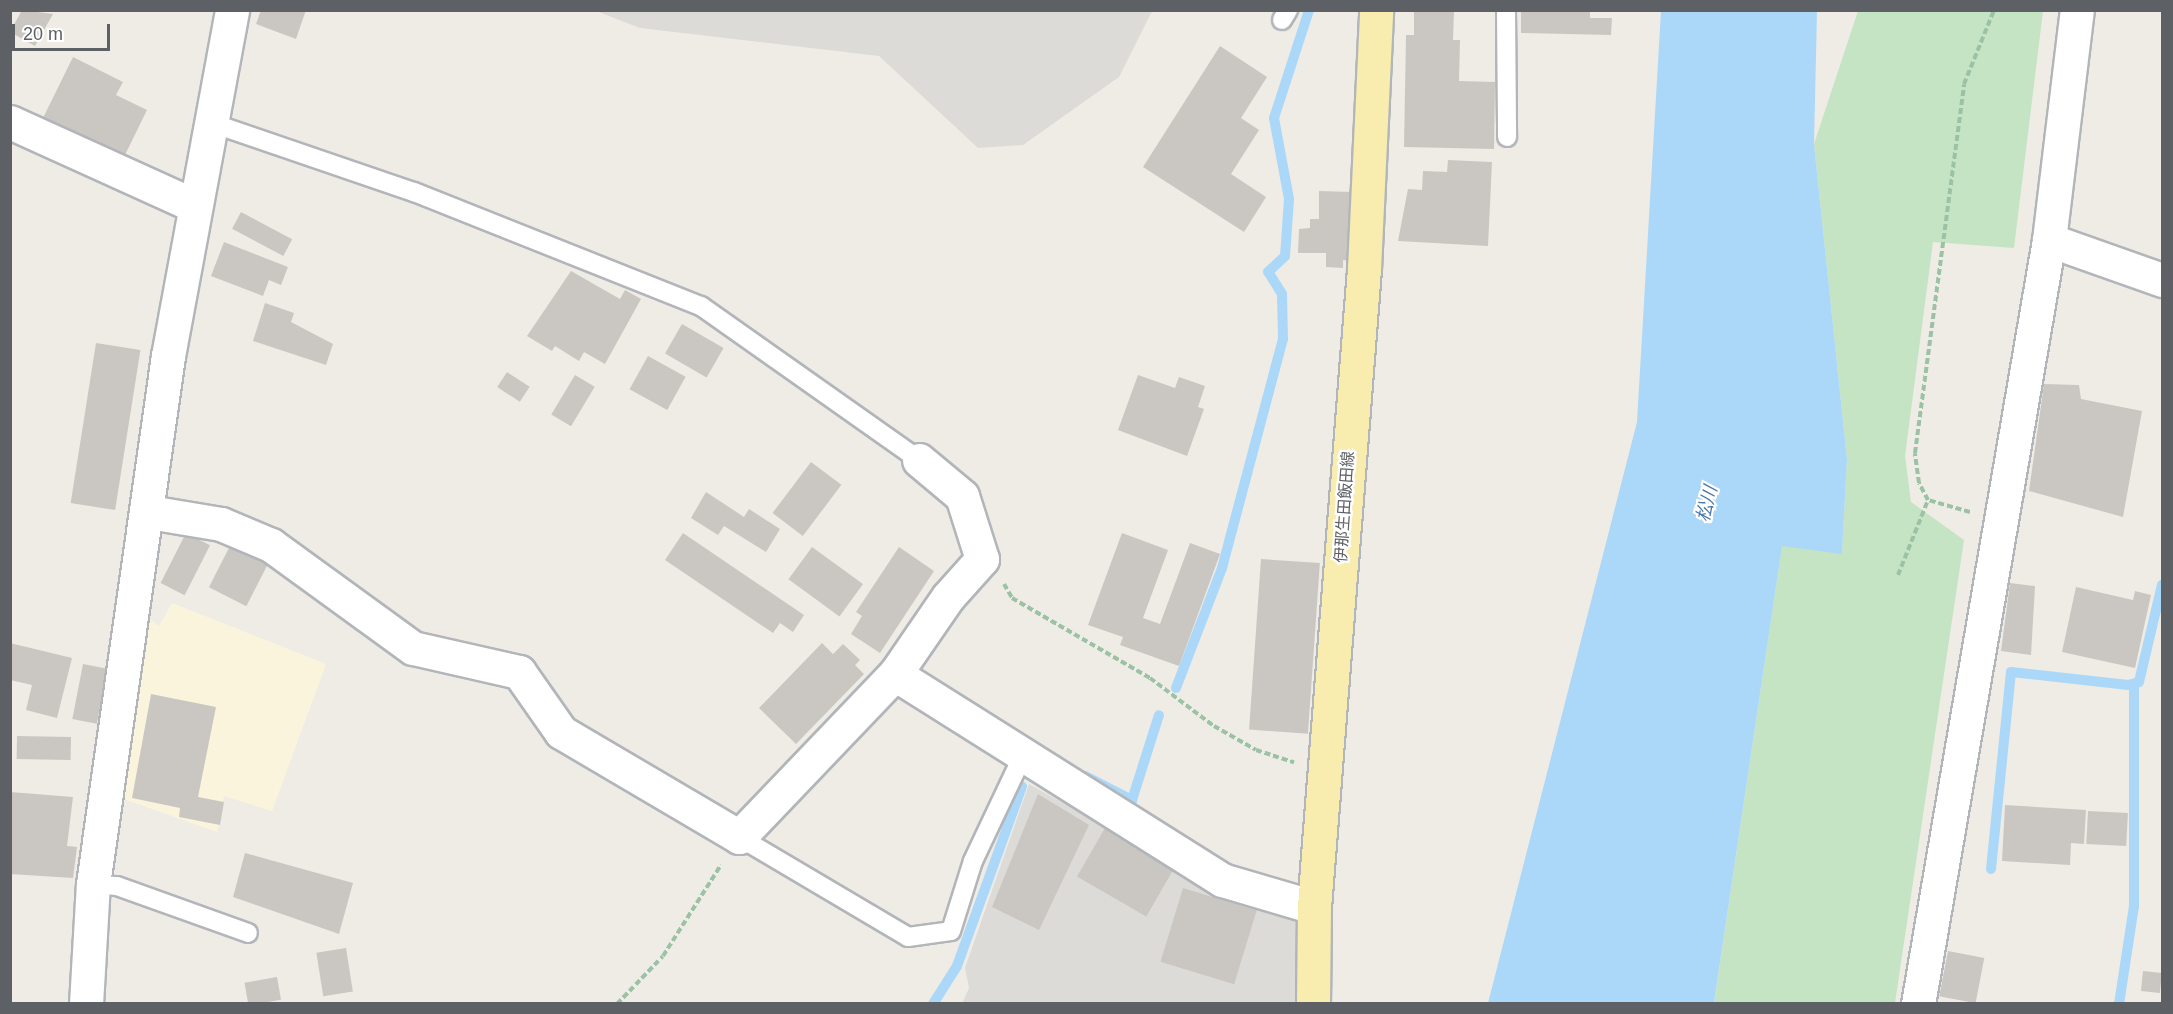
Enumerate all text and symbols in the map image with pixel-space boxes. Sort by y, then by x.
scale bar [15,12,112,50]
text: 20 m [23,24,63,44]
street label: 伊那生田飯田線 [1332,450,1358,564]
water label: 松川 [1692,484,1722,524]

